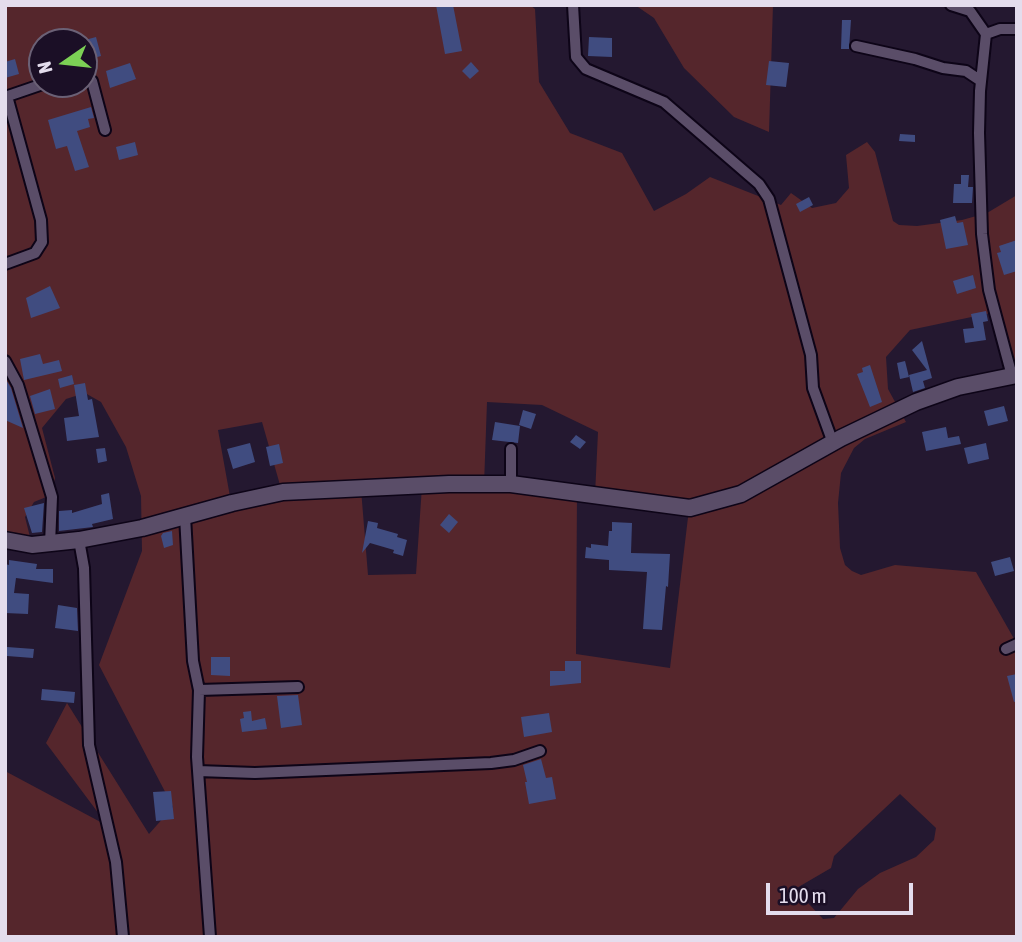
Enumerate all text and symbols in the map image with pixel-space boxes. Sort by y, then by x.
north arrow [28,28,98,98]
text: N [33,59,57,76]
scale bar [770,869,917,913]
text: 100 m [779,883,827,907]

